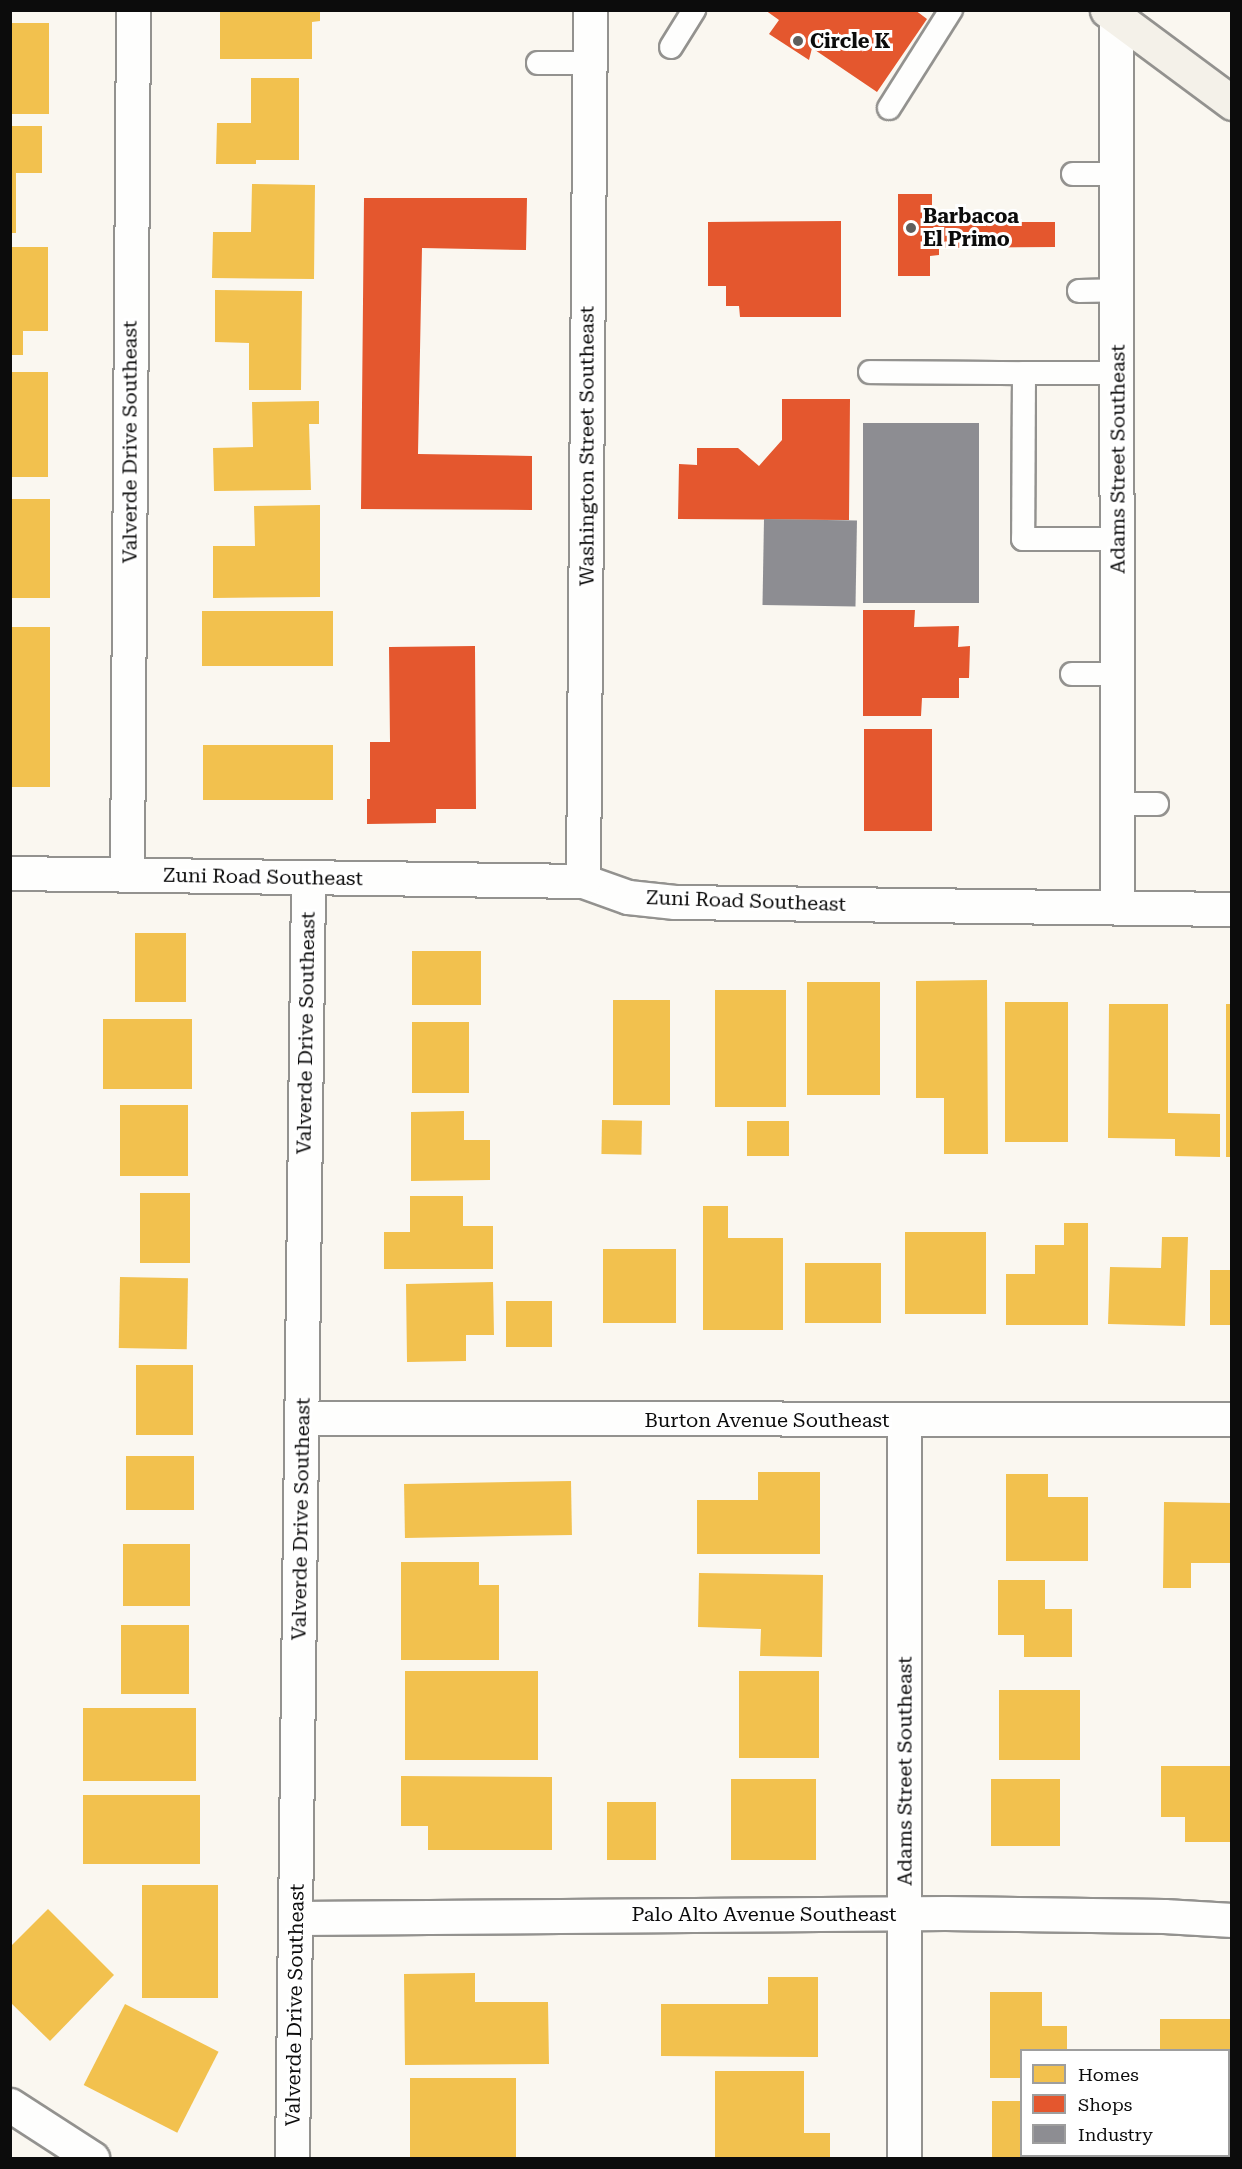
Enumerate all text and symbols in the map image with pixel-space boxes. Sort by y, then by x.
place label: Circle K [810,29,890,53]
marker: Circle K [791,34,805,48]
place label: Barbacoa El Primo [923,204,1019,251]
marker: Barbacoa El Primo [904,221,918,235]
street label: Washington Street Southeast [575,306,599,586]
street label: Valverde Drive Southeast [118,321,142,563]
street label: Adams Street Southeast [1106,344,1130,574]
street label: Zuni Road Southeast [163,863,363,891]
street label: Zuni Road Southeast [646,886,846,916]
street label: Valverde Drive Southeast [292,912,320,1154]
street label: Valverde Drive Southeast [287,1398,315,1640]
street label: Burton Avenue Southeast [644,1408,890,1432]
street label: Adams Street Southeast [893,1656,917,1886]
street label: Valverde Drive Southeast [281,1884,309,2126]
street label: Palo Alto Avenue Southeast [631,1902,897,1926]
legend [1020,2049,1230,2157]
text: Homes [1078,2064,1139,2085]
text: Shops [1078,2094,1132,2115]
text: Industry [1078,2124,1153,2145]

